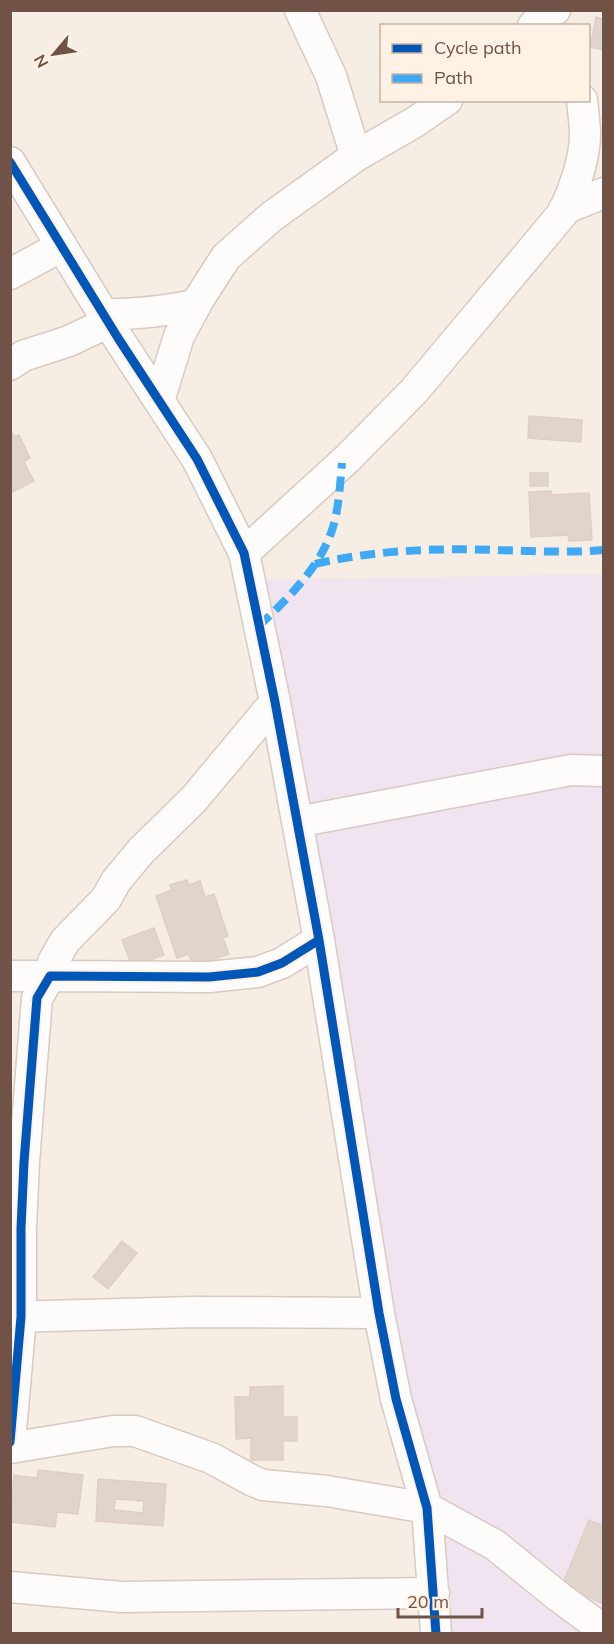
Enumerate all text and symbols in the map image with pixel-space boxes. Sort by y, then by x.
north arrow [24,24,84,84]
legend [380,24,590,102]
text: Cycle path [434,36,521,59]
text: N [29,51,53,71]
text: Path [434,66,473,89]
scale bar [398,1581,482,1619]
text: 20 m [407,1590,449,1613]

